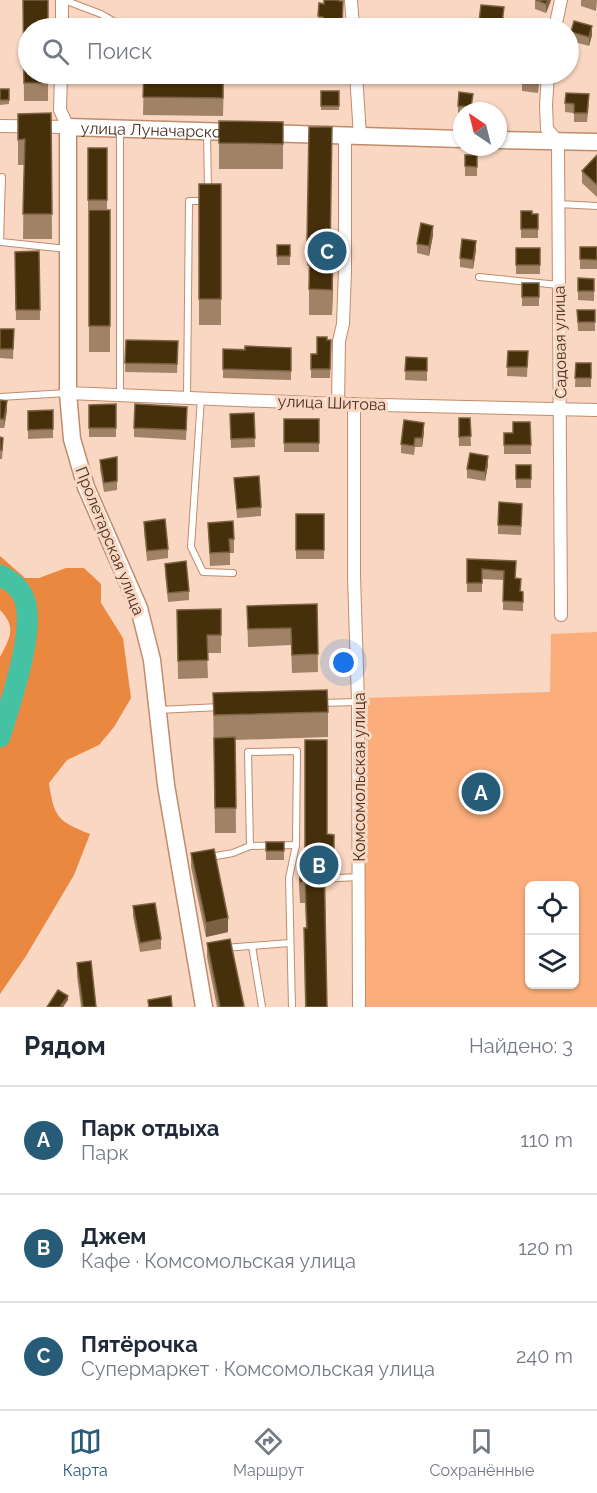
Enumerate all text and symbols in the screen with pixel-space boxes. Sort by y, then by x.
search box [18,18,579,84]
icon: search [39,35,72,68]
text: Поиск [87,38,152,64]
north arrow [453,102,507,156]
street label: улица Луначарского [80,118,238,142]
pin: C [308,228,346,274]
street label: Садовая улица [550,285,570,399]
street label: улица Шитова [277,392,387,414]
street label: Пролетарская улица [72,464,148,618]
your location [329,648,358,677]
street label: Комсомольская улица [350,692,369,862]
pin: A [462,770,500,814]
pin: B [300,842,338,888]
map controls [525,881,579,989]
button: locate [525,881,579,935]
button: layers [525,935,579,989]
text: Рядом [24,1031,106,1061]
text: Найдено: 3 [469,1034,573,1058]
text: Парк отдыха [81,1115,219,1141]
text: A [37,1128,50,1152]
text: 110 m [520,1128,573,1152]
text: Парк [81,1141,129,1165]
text: Джем [81,1223,146,1249]
text: B [37,1236,50,1260]
text: 120 m [518,1236,573,1260]
text: Кафе · Комсомольская улица [81,1249,356,1273]
text: Пятёрочка [81,1331,198,1357]
text: C [37,1344,50,1368]
text: 240 m [516,1344,573,1368]
text: Супермаркет · Комсомольская улица [81,1357,435,1381]
tab: Карта [63,1425,108,1480]
tab: Маршрут [233,1425,304,1480]
tab: Сохранённые [430,1425,534,1480]

